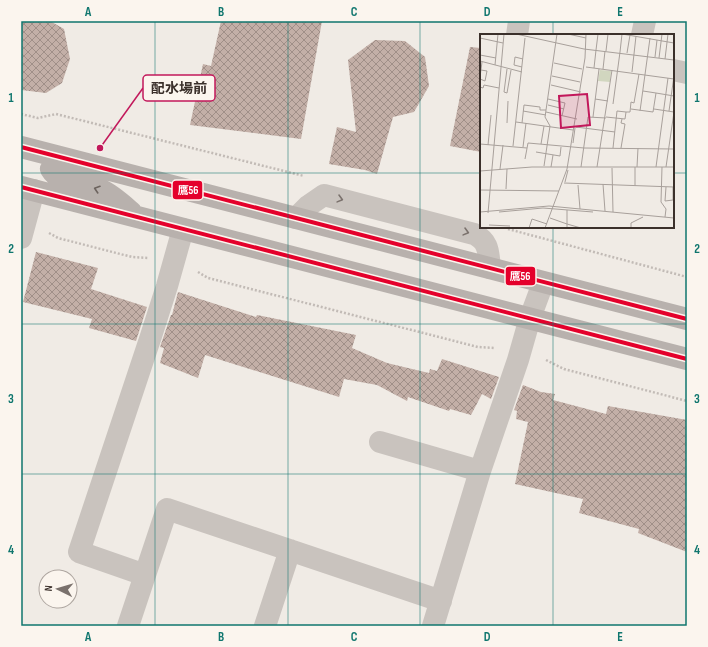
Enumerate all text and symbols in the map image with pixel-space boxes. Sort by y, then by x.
text: A [84,4,92,20]
text: B [218,4,224,20]
text: C [351,4,358,20]
text: D [484,4,491,20]
text: E [617,4,623,20]
inset map [480,34,674,228]
callout: 配水場前 [143,75,215,101]
text: 配水場前 [151,80,207,97]
text: 1 [8,90,14,106]
text: 1 [694,90,700,106]
line badge: 鷹56 [172,180,203,200]
text: 鷹56 [177,184,199,197]
one-way arrow [93,185,100,194]
one-way arrow [336,194,343,203]
one-way arrow [462,227,469,236]
text: 2 [8,241,14,257]
text: 2 [694,241,700,257]
line badge: 鷹56 [505,266,536,286]
text: 鷹56 [509,270,531,283]
text: 3 [8,391,14,407]
text: 3 [694,391,700,407]
text: 4 [8,542,14,558]
text: 4 [694,542,700,558]
north arrow [38,569,78,609]
text: N [42,585,55,592]
text: A [84,629,92,645]
text: B [218,629,224,645]
text: C [351,629,358,645]
text: D [484,629,491,645]
text: E [617,629,623,645]

